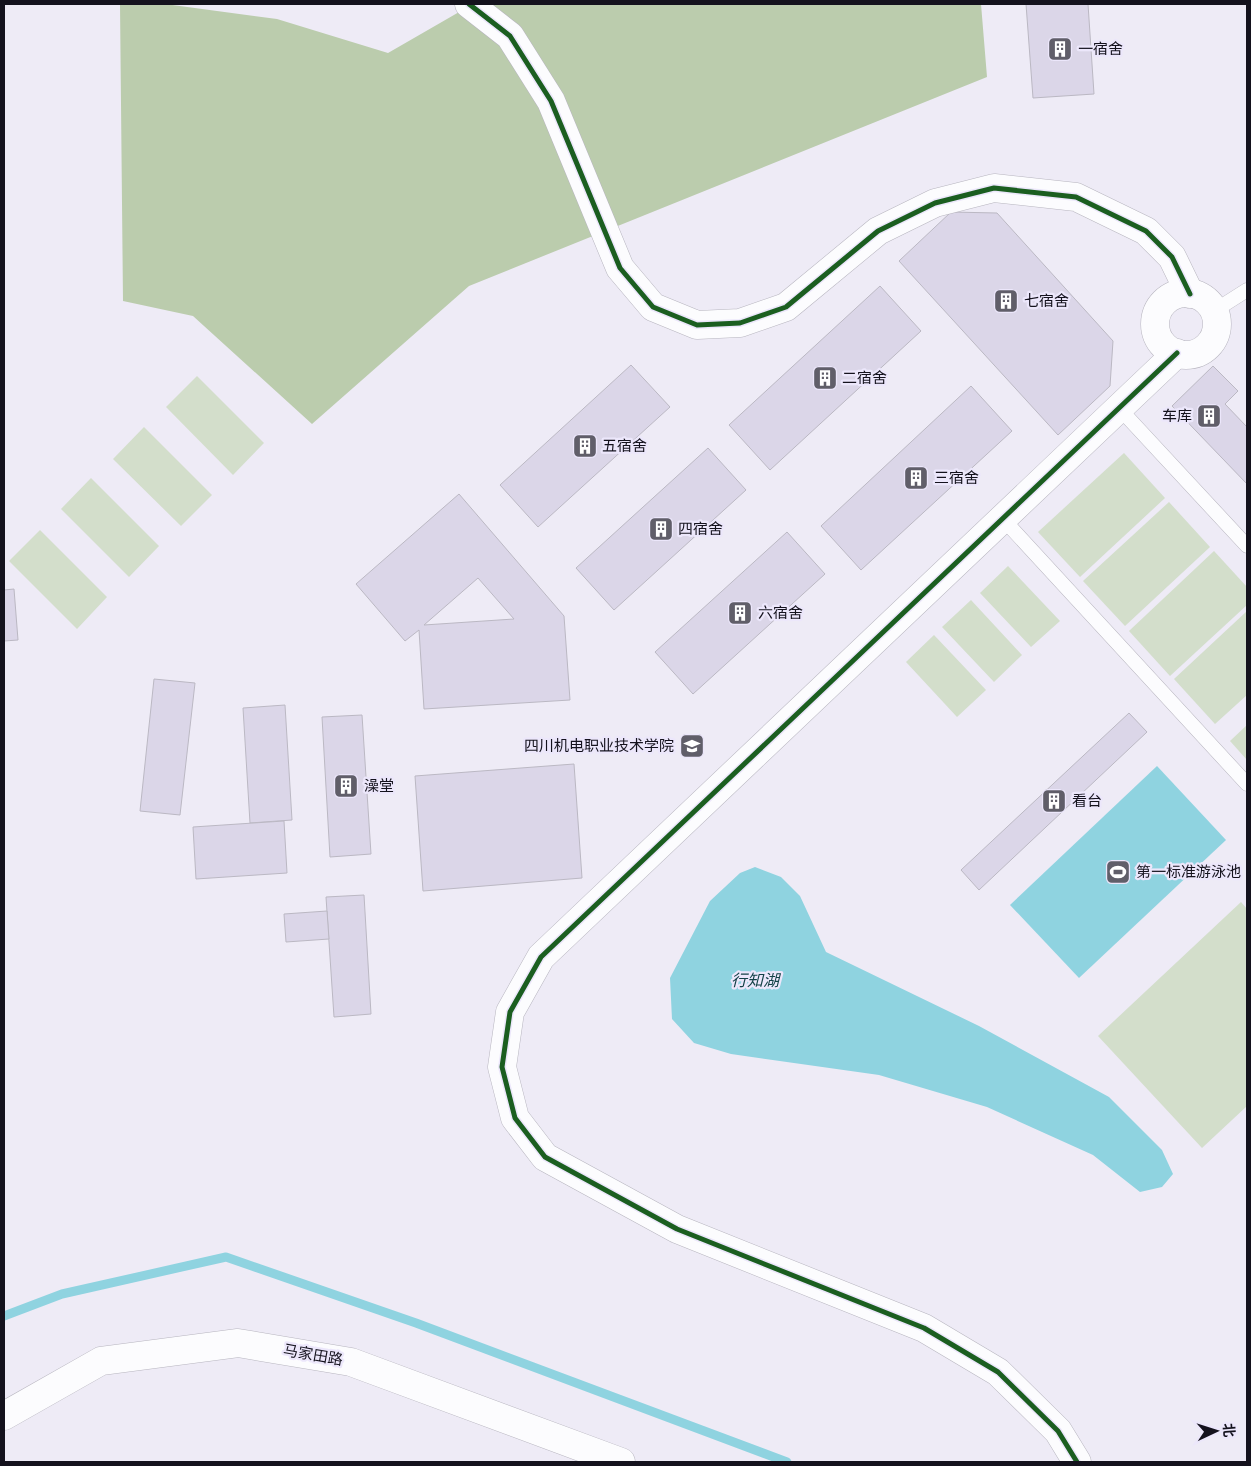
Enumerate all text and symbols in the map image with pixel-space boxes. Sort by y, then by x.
building icon: 一宿舍 [1047,36,1073,62]
place label: 一宿舍 [1078,38,1123,61]
building icon: 七宿舍 [993,288,1019,314]
place label: 七宿舍 [1024,290,1069,313]
building icon: 二宿舍 [812,365,838,391]
place label: 二宿舍 [842,367,887,390]
building icon: 车库 [1196,403,1222,429]
place label: 车库 [1162,405,1192,428]
building icon: 五宿舍 [572,433,598,459]
place label: 五宿舍 [602,435,647,458]
building icon: 三宿舍 [903,465,929,491]
place label: 三宿舍 [934,467,979,490]
building icon: 四宿舍 [648,516,674,542]
place label: 四宿舍 [678,518,723,541]
building icon: 六宿舍 [727,600,753,626]
place label: 六宿舍 [758,602,803,625]
school or university icon: 四川机电职业技术学院 [679,733,705,759]
place label: 四川机电职业技术学院 [524,735,674,758]
building icon: 澡堂 [333,773,359,799]
place label: 澡堂 [364,775,394,798]
building icon: 看台 [1041,788,1067,814]
place label: 看台 [1072,790,1102,813]
sports icon: 第一标准游泳池 [1105,859,1131,885]
place label: 第一标准游泳池 [1136,861,1241,884]
water label: 行知湖 [731,969,782,993]
street label: 马家田路 [281,1339,344,1372]
north arrow [1191,1406,1241,1456]
text: 北 [1218,1422,1239,1438]

